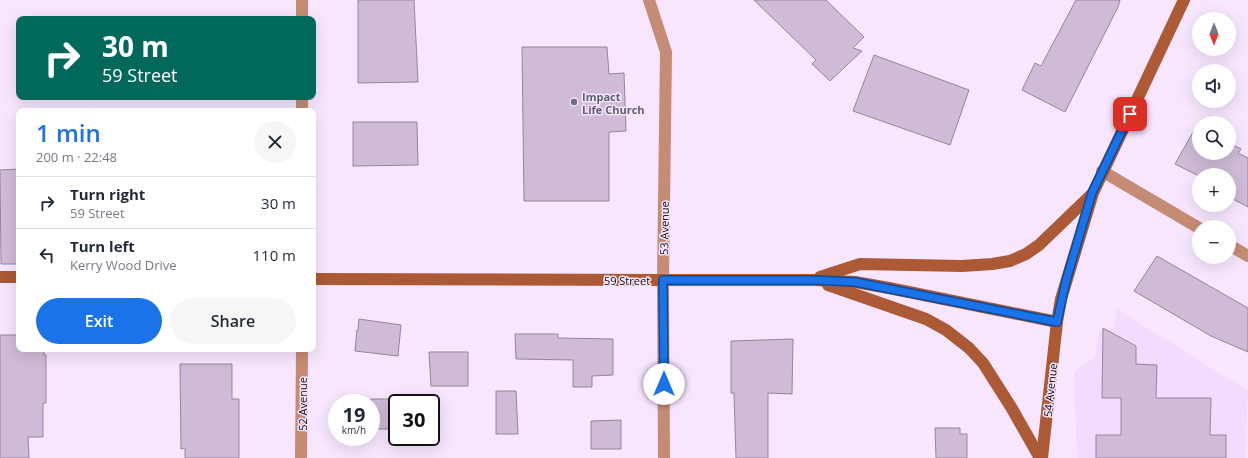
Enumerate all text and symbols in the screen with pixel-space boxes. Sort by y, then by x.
north arrow [1192,12,1236,56]
map controls [1192,12,1236,264]
text: 30 m [102,27,169,65]
icon: right [36,32,88,84]
text: 59 Street [102,63,178,87]
button: sound [1192,64,1236,108]
place label: Impact Life Church [582,89,645,117]
marker: Impact Life Church [569,97,579,107]
pin [1113,97,1147,131]
icon: arrive [1119,103,1141,125]
text: 1 min [36,116,101,149]
button: search [1192,116,1236,160]
button: close [254,121,296,163]
text: 200 m · 22:48 [36,148,117,166]
button: + [1192,168,1236,212]
text: Turn right [70,184,145,204]
icon: right [36,192,58,214]
text: 30 m [261,193,296,213]
street label: 53 Avenue [656,201,672,255]
text: 59 Street [70,204,125,222]
button: − [1192,220,1236,264]
text: Turn left [70,236,135,256]
icon: left [36,244,58,266]
text: 110 m [252,245,296,265]
text: Kerry Wood Drive [70,256,177,274]
street label: 59 Street [604,273,650,288]
button: Exit [36,298,162,344]
button: Share [170,298,296,344]
street label: 54 Avenue [1040,362,1060,418]
position arrow [643,363,685,405]
street label: 52 Avenue [295,377,310,431]
speed limit sign: 30 [388,394,440,446]
text: 19 [343,401,365,428]
text: km/h [342,423,366,437]

